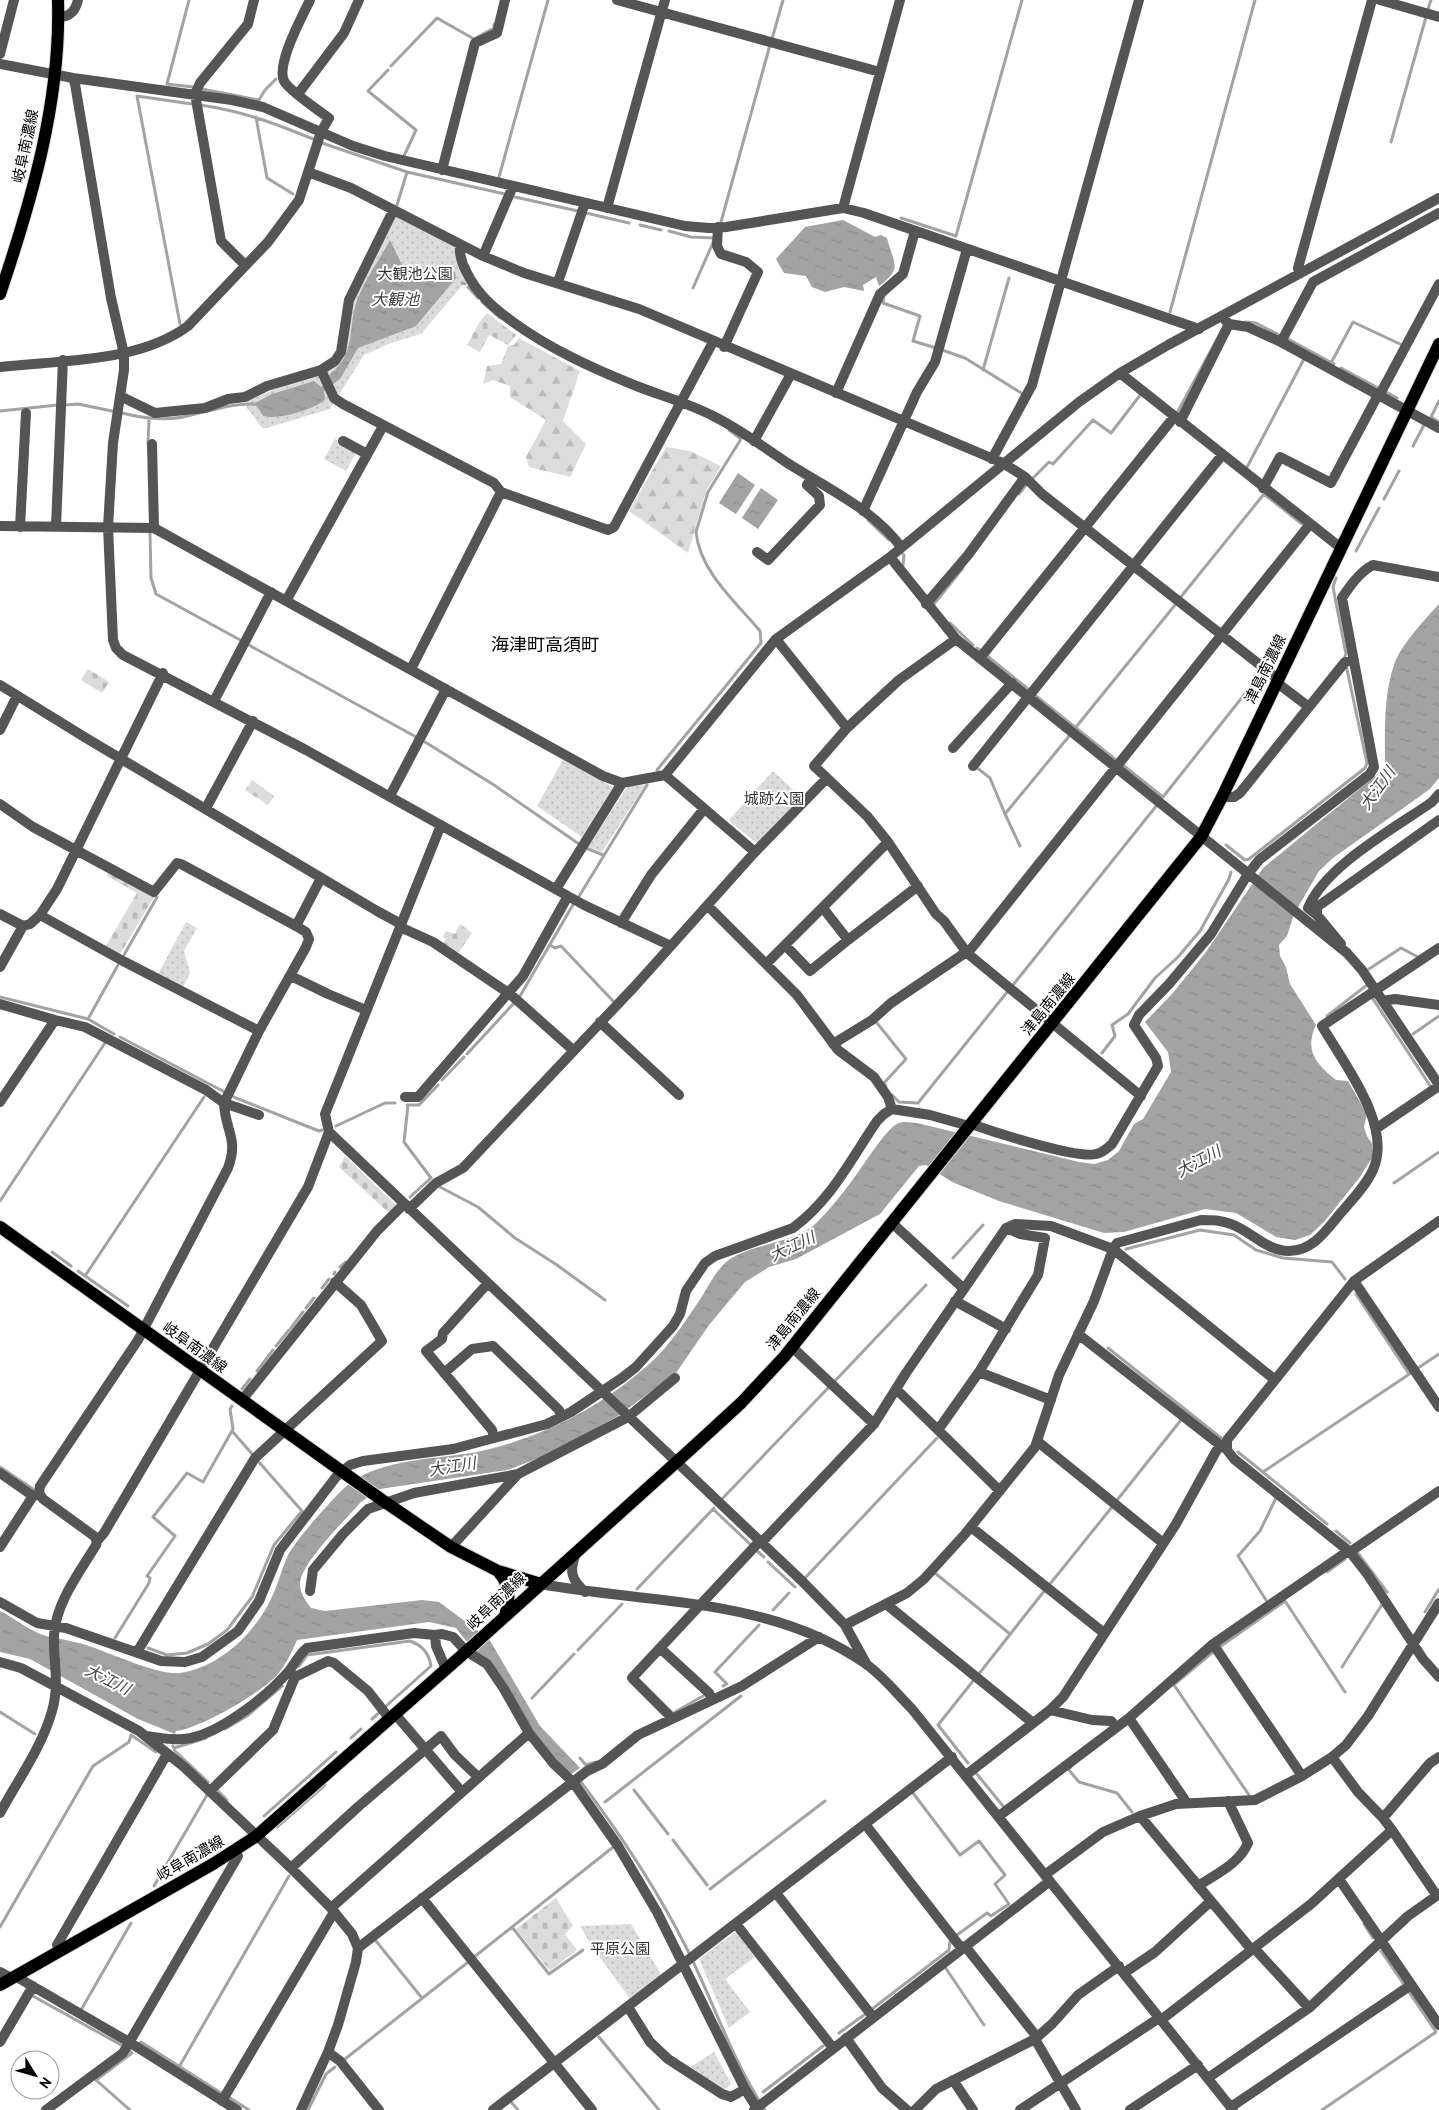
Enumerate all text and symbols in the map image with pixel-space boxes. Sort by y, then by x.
street label: 岐阜南濃線 [8,107,42,185]
park label: 大観池公園 [377,264,453,283]
water label: 大観池 [371,289,421,309]
street label: 津島南濃線 [1240,631,1290,707]
district label: 海津町高須町 [491,633,599,656]
water label: 大江川 [1355,761,1400,813]
park label: 城跡公園 [744,789,804,808]
street label: 津島南濃線 [1017,969,1079,1039]
water label: 大江川 [1172,1140,1226,1181]
water label: 大江川 [766,1226,820,1265]
street label: 津島南濃線 [762,1284,824,1354]
street label: 岐阜南濃線 [159,1317,231,1377]
water label: 大江川 [427,1452,479,1480]
street label: 岐阜南濃線 [462,1568,530,1634]
water label: 大江川 [82,1659,136,1699]
street label: 岐阜南濃線 [153,1831,227,1885]
park label: 平原公園 [590,1939,650,1958]
north arrow [10,2050,60,2100]
text: N [35,2074,55,2092]

